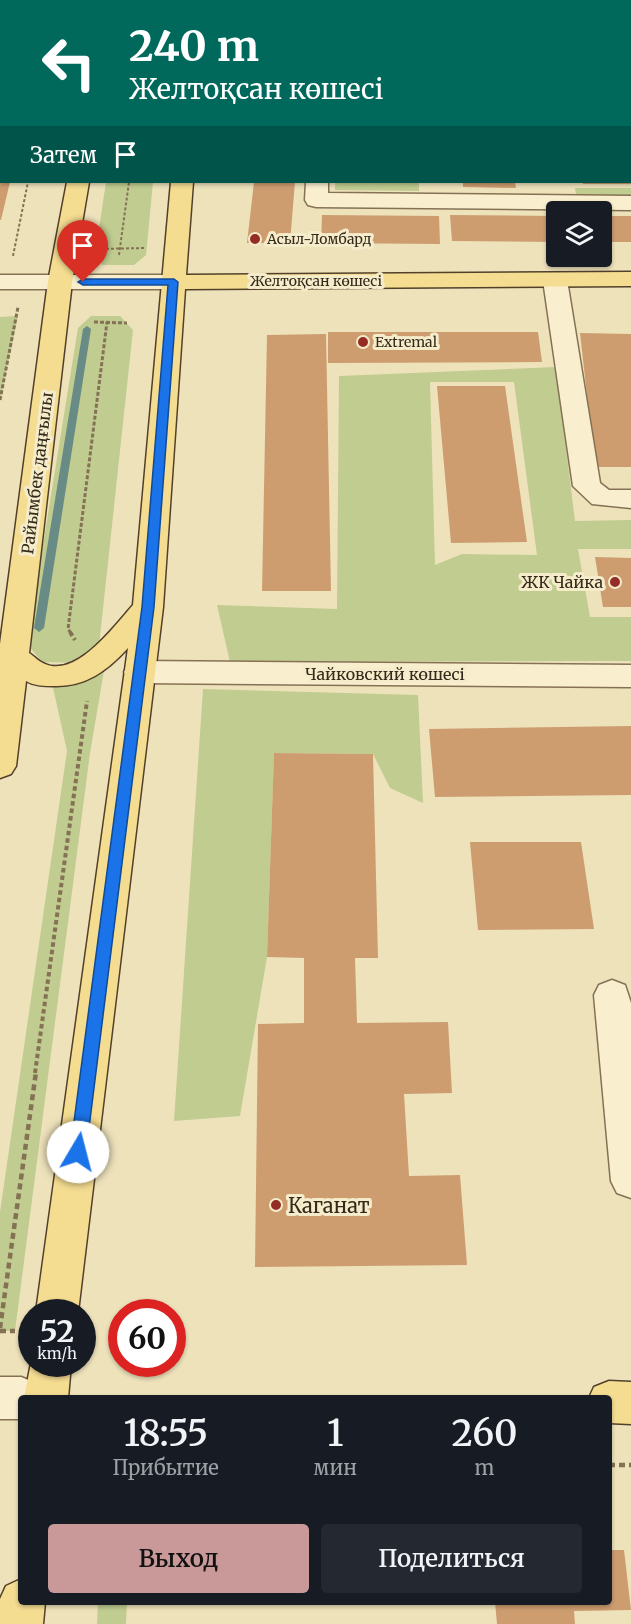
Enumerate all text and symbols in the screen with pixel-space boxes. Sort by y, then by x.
text: 240 m [129,20,259,72]
icon: left [30,24,108,102]
text: Желтоқсан көшесі [129,72,383,106]
icon: arrive [109,138,142,171]
text: Затем [30,141,97,169]
map controls [546,201,612,267]
button: layers [546,201,612,267]
pin [57,220,108,282]
icon: arrive [66,229,99,262]
place label: Асыл-Ломбард [266,230,372,248]
marker: Асыл-Ломбард [248,232,262,246]
street label: Желтоқсан көшесі [250,272,382,290]
place label: Extremal [375,333,438,351]
marker: Extremal [356,335,370,349]
street label: Райымбек даңғылы [17,391,57,555]
place label: ЖК Чайка [521,572,603,592]
marker: ЖК Чайка [608,575,622,589]
street label: Чайковский көшесі [305,664,465,684]
position arrow [46,1120,110,1184]
place label: Каганат [288,1193,370,1218]
marker: Каганат [269,1198,283,1212]
speed limit sign: 60 [108,1299,186,1377]
text: 52 [40,1312,74,1350]
text: km/h [37,1344,77,1363]
text: 18:55 [123,1411,208,1456]
text: 1 [327,1411,343,1456]
text: 260 [452,1411,517,1456]
text: Прибытие [113,1455,219,1480]
text: мин [313,1455,357,1480]
text: m [475,1455,494,1480]
button: Выход [48,1524,309,1593]
button: Поделиться [321,1524,582,1593]

